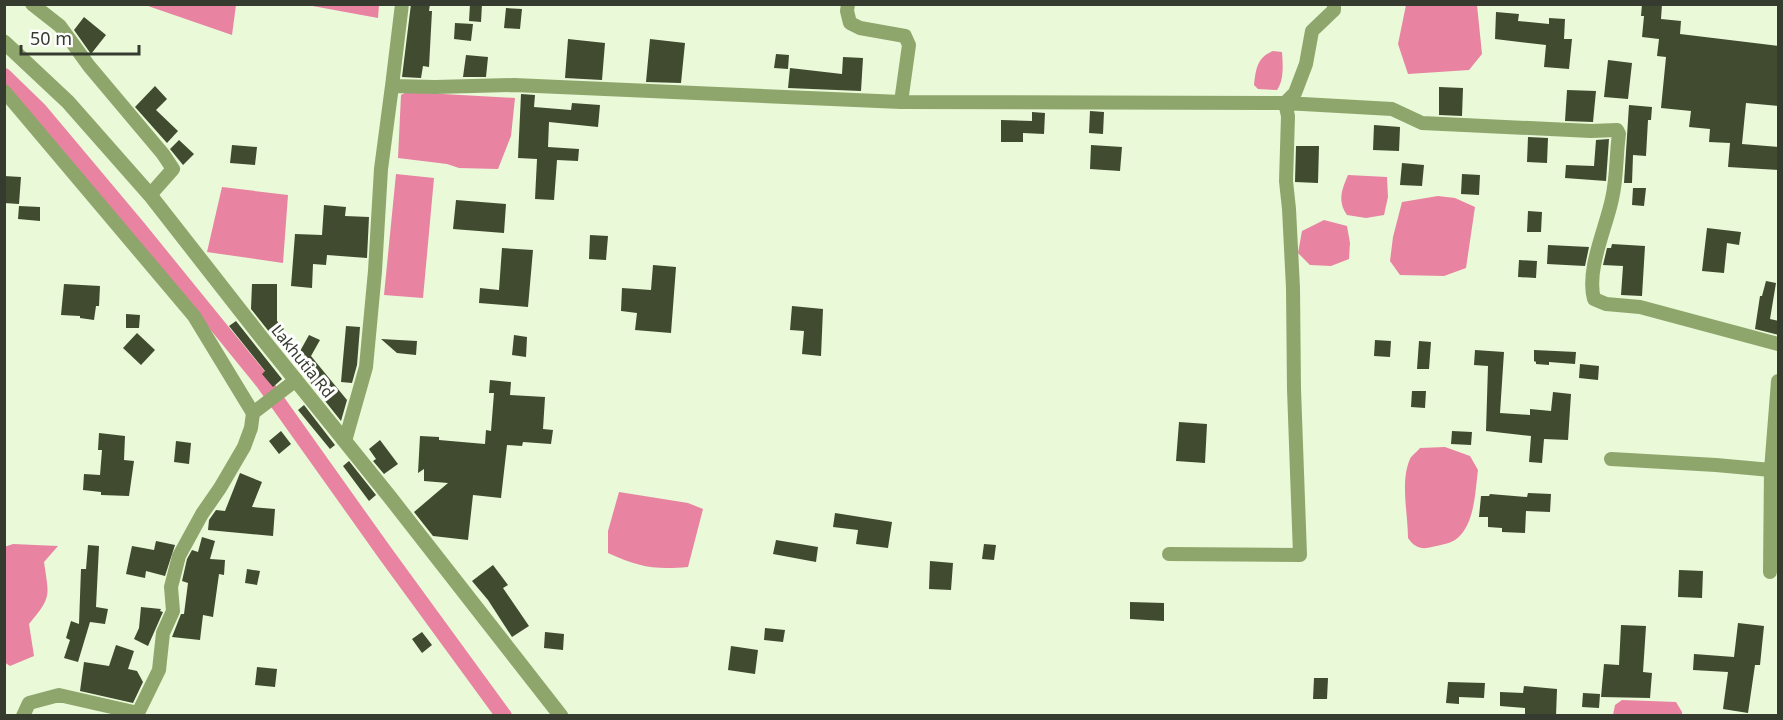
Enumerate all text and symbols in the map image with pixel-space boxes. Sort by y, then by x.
scale bar [21,18,140,56]
text: 50 m [30,26,72,50]
street label: Lakhutia Rd [267,320,339,402]

